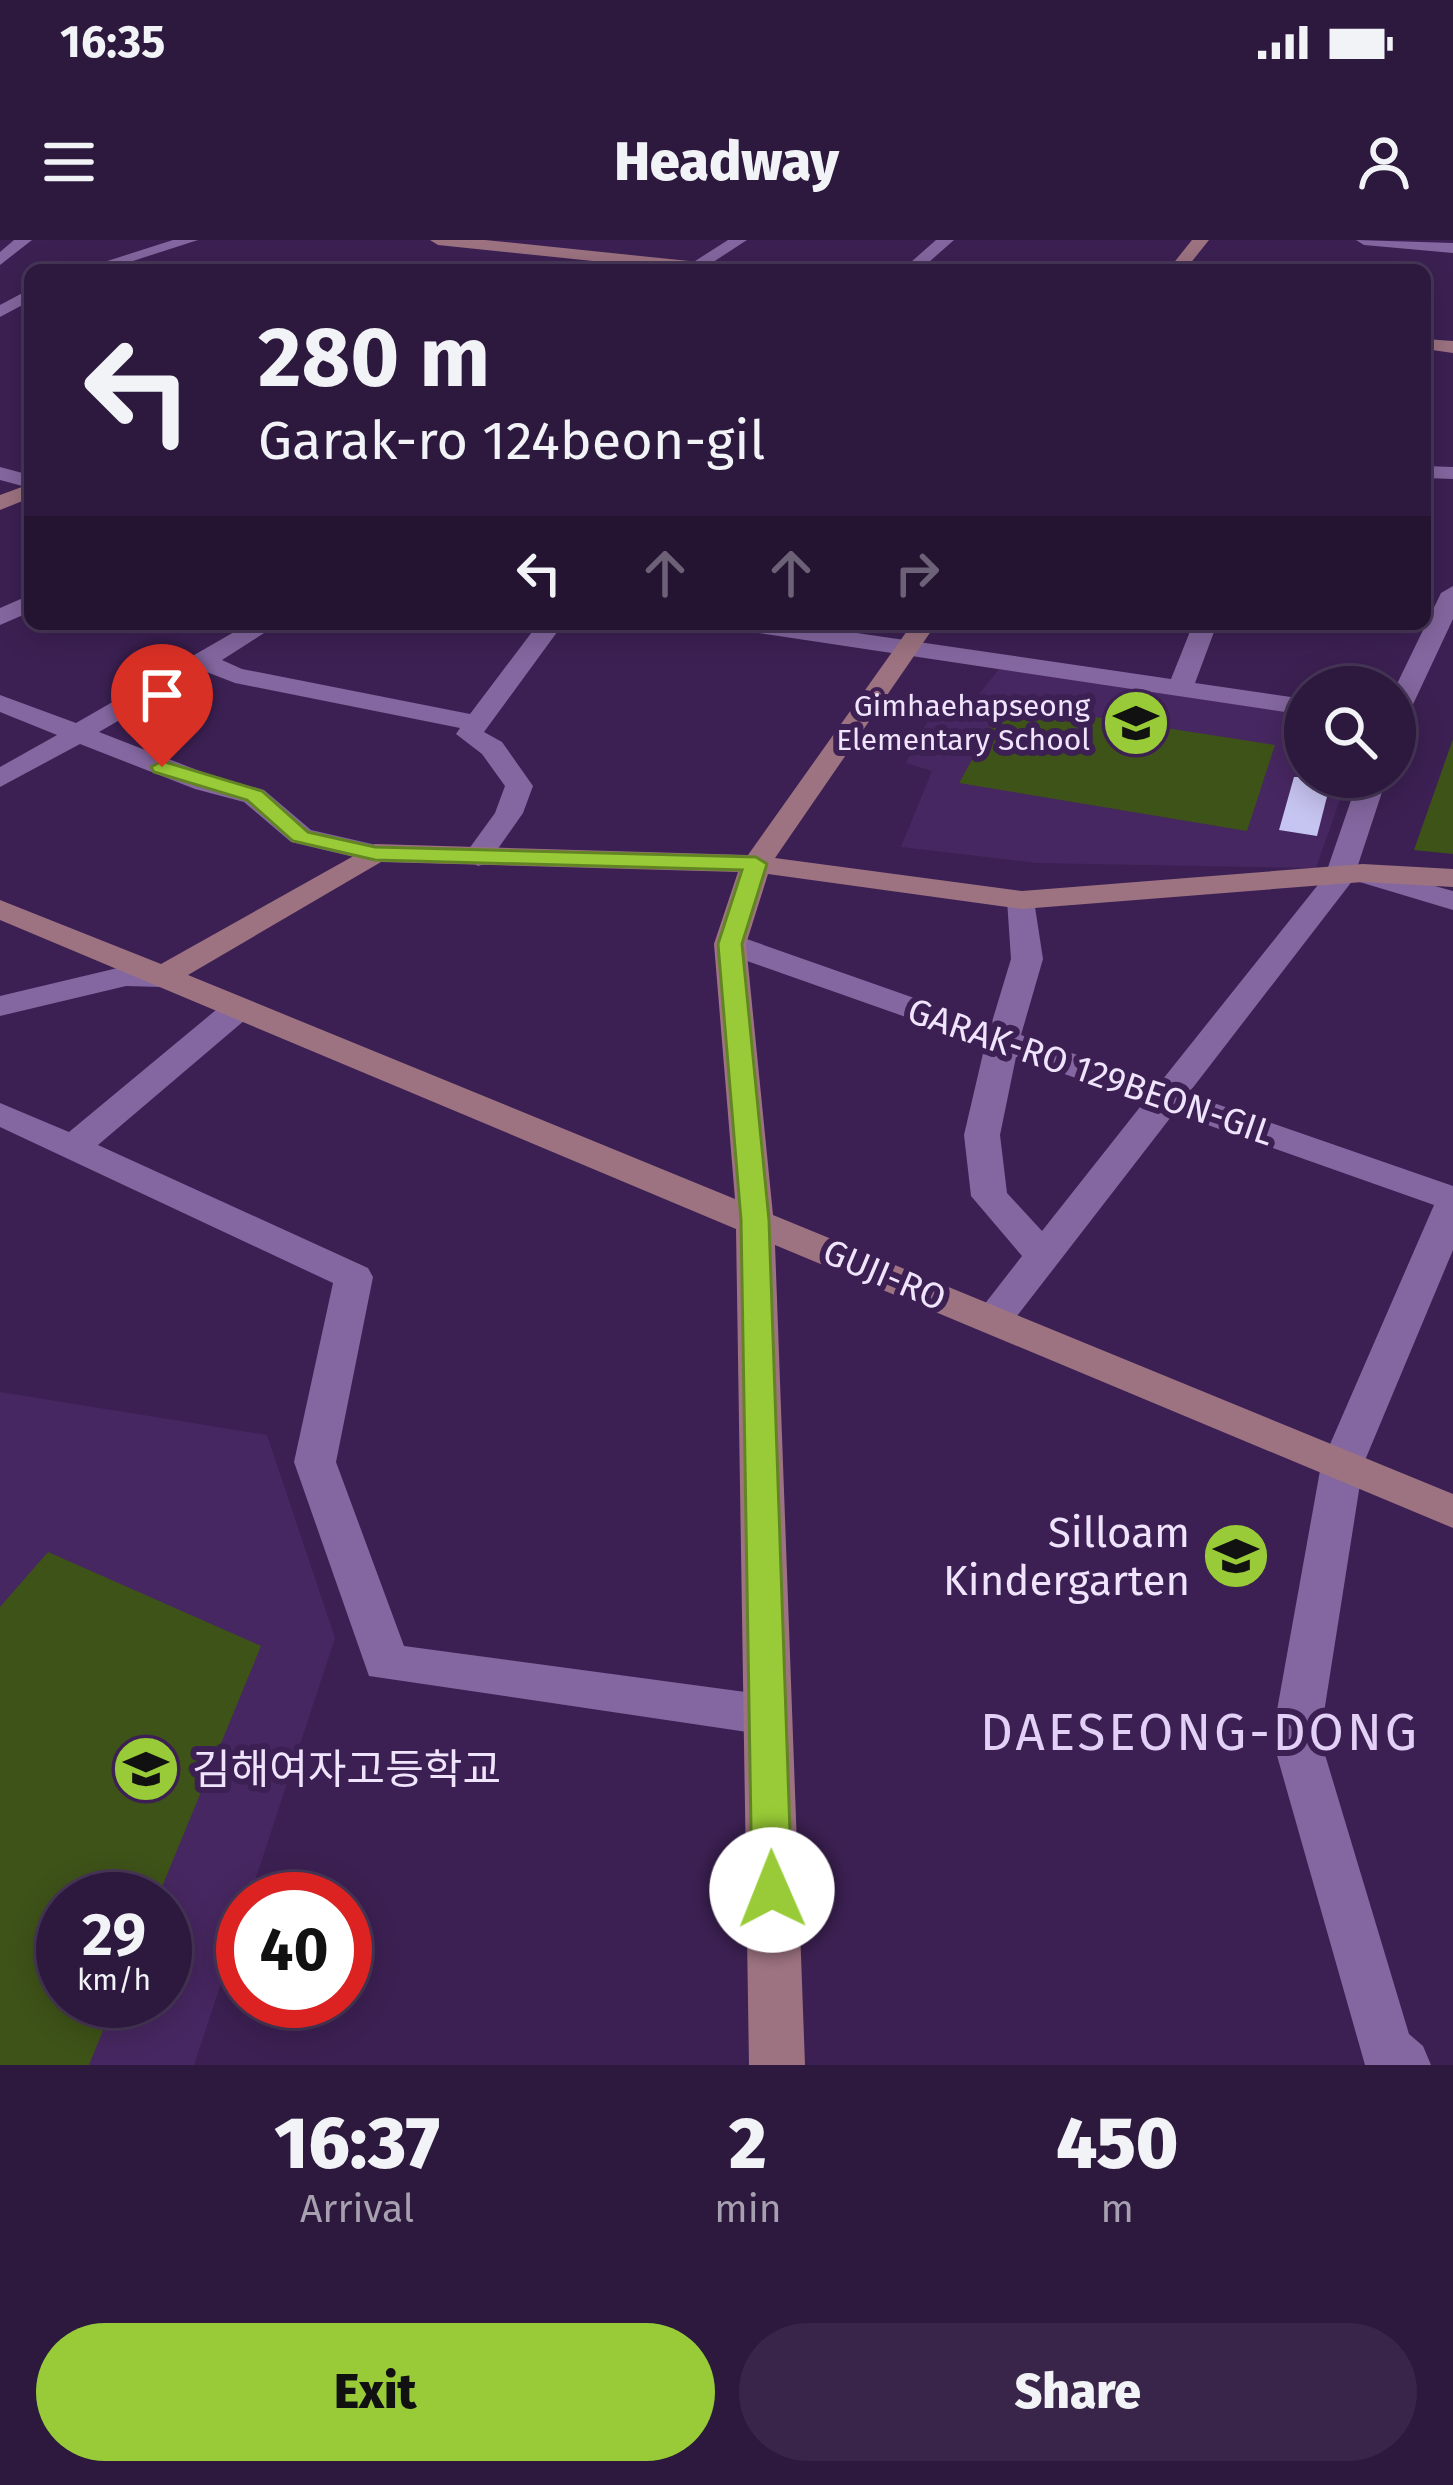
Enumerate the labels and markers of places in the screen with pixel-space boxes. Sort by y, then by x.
pin [111,644,213,767]
place label: Gimhaehapseong Elementary School [836,688,1090,758]
school or university icon: Gimhaehapseong Elementary School [1101,688,1171,758]
place label: Silloam Kindergarten [943,1508,1190,1606]
school or university icon: Silloam Kindergarten [1201,1521,1271,1591]
school or university icon: 김해여자고등학교 [111,1734,181,1804]
place label: 김해여자고등학교 [192,1745,501,1795]

